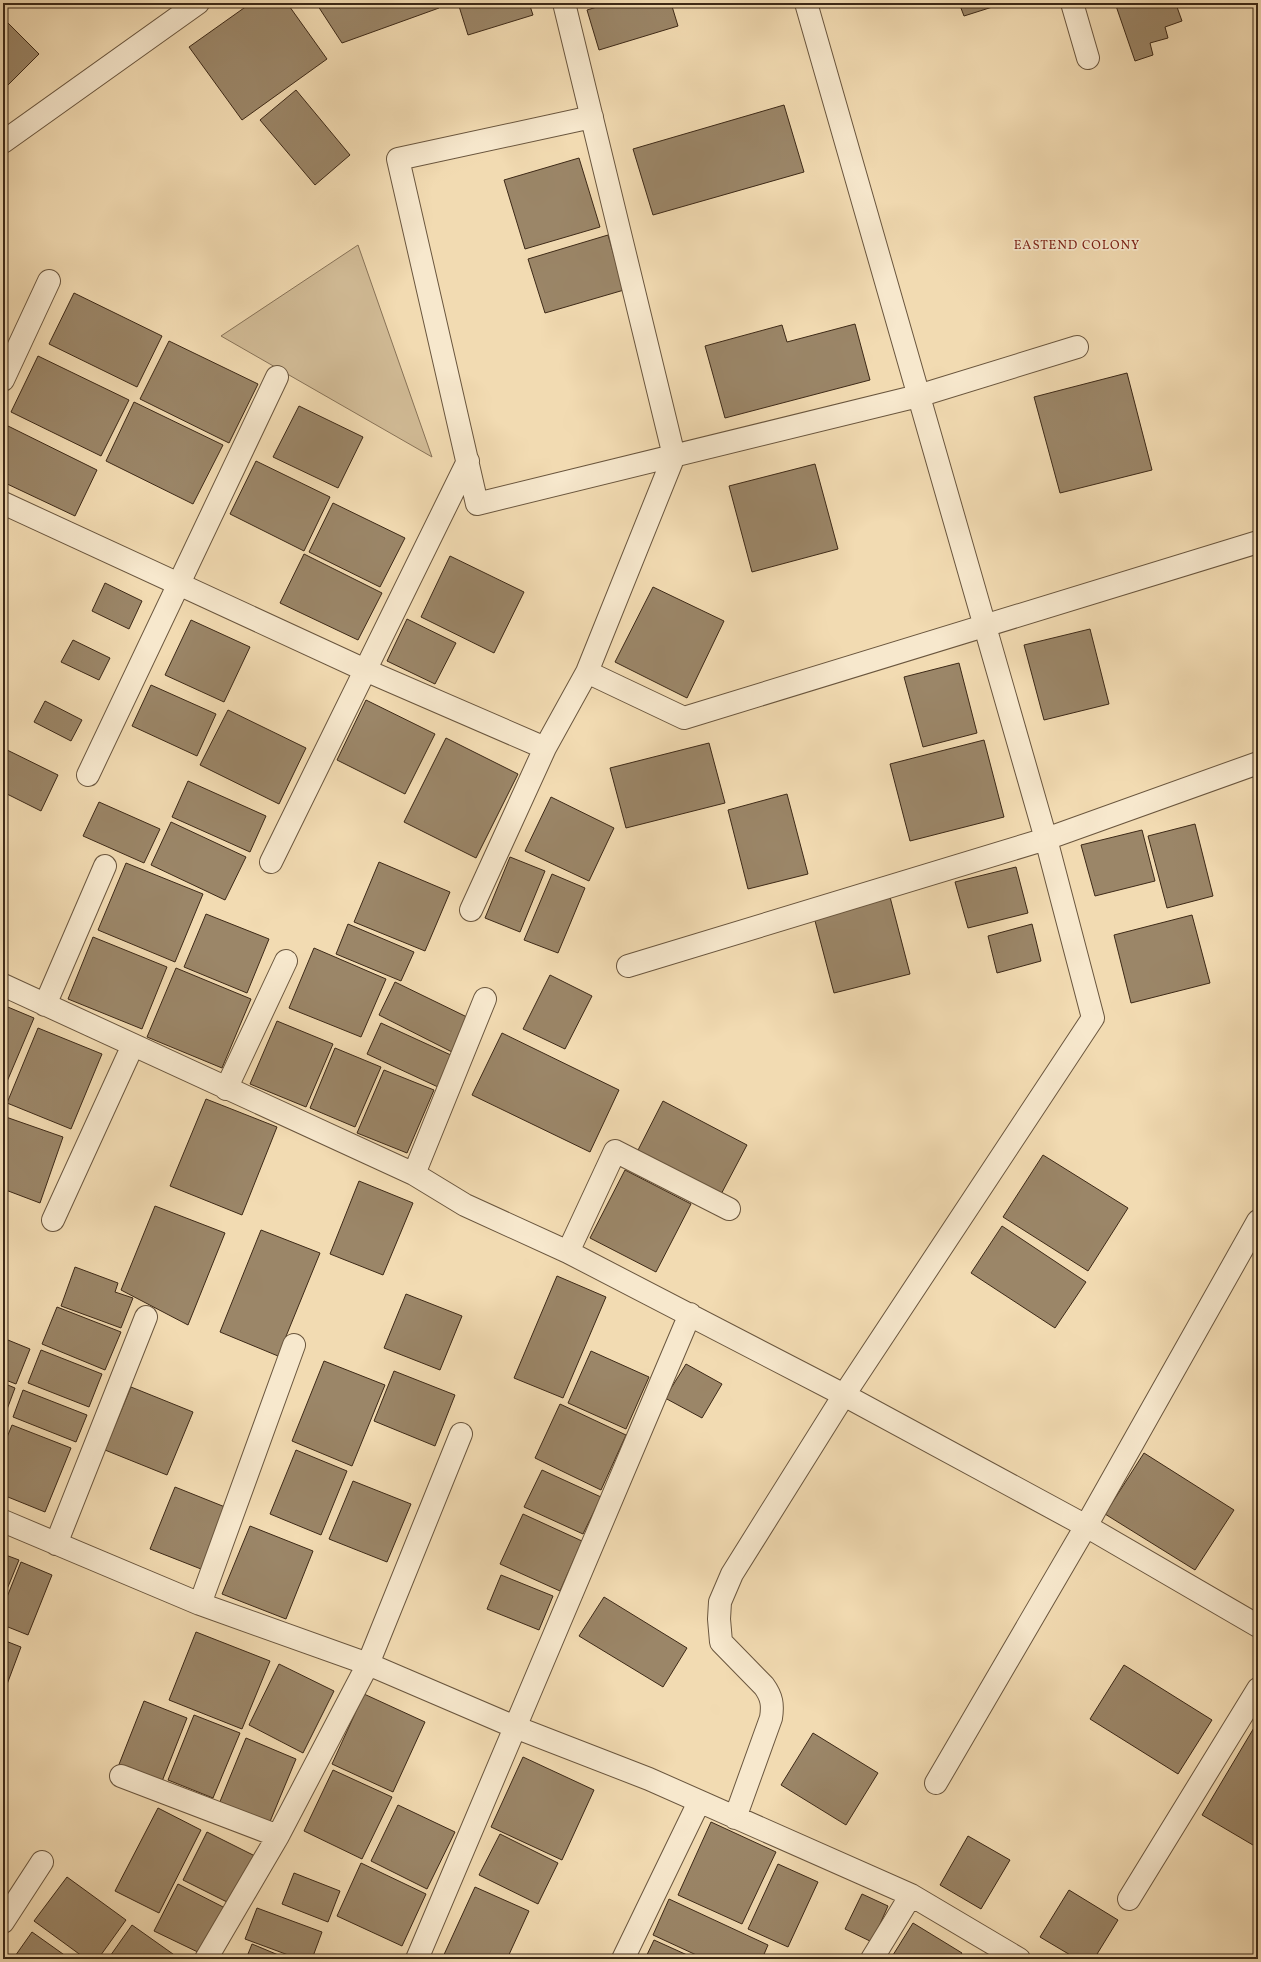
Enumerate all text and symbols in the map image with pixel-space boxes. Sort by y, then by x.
district label: EASTEND COLONY [1014,237,1140,255]

